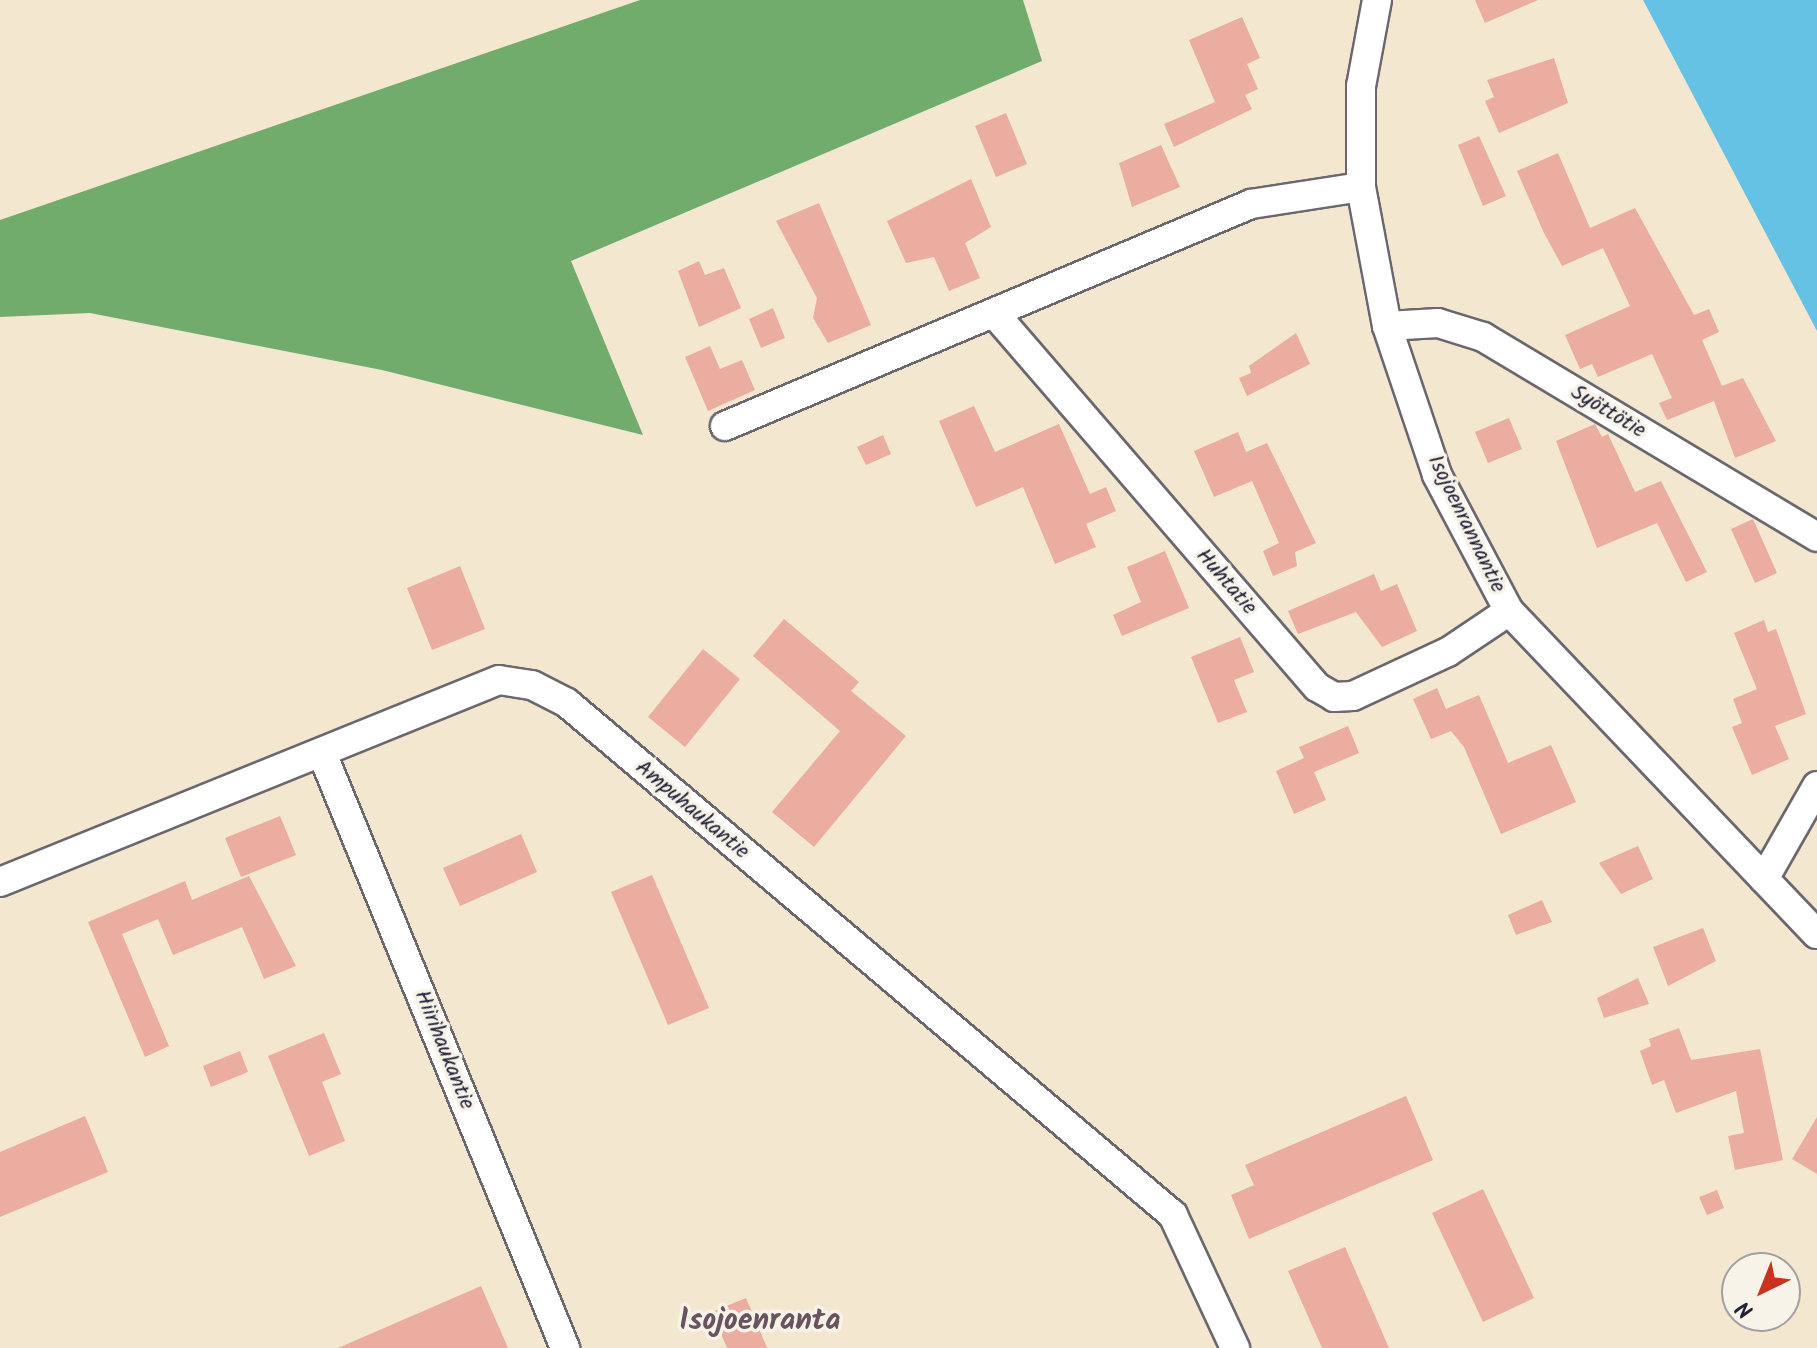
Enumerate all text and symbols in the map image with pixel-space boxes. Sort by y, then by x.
street label: Syöttötie [1566,379,1650,445]
street label: Isojoenrannantie [1421,451,1511,597]
street label: Huhtatie [1190,543,1262,621]
street label: Ampuhaukantie [630,755,754,865]
street label: Hiirihaukantie [408,986,480,1114]
north arrow [1721,1252,1801,1332]
text: N [1729,1291,1763,1326]
district label: Isojoenranta [679,1303,841,1339]

